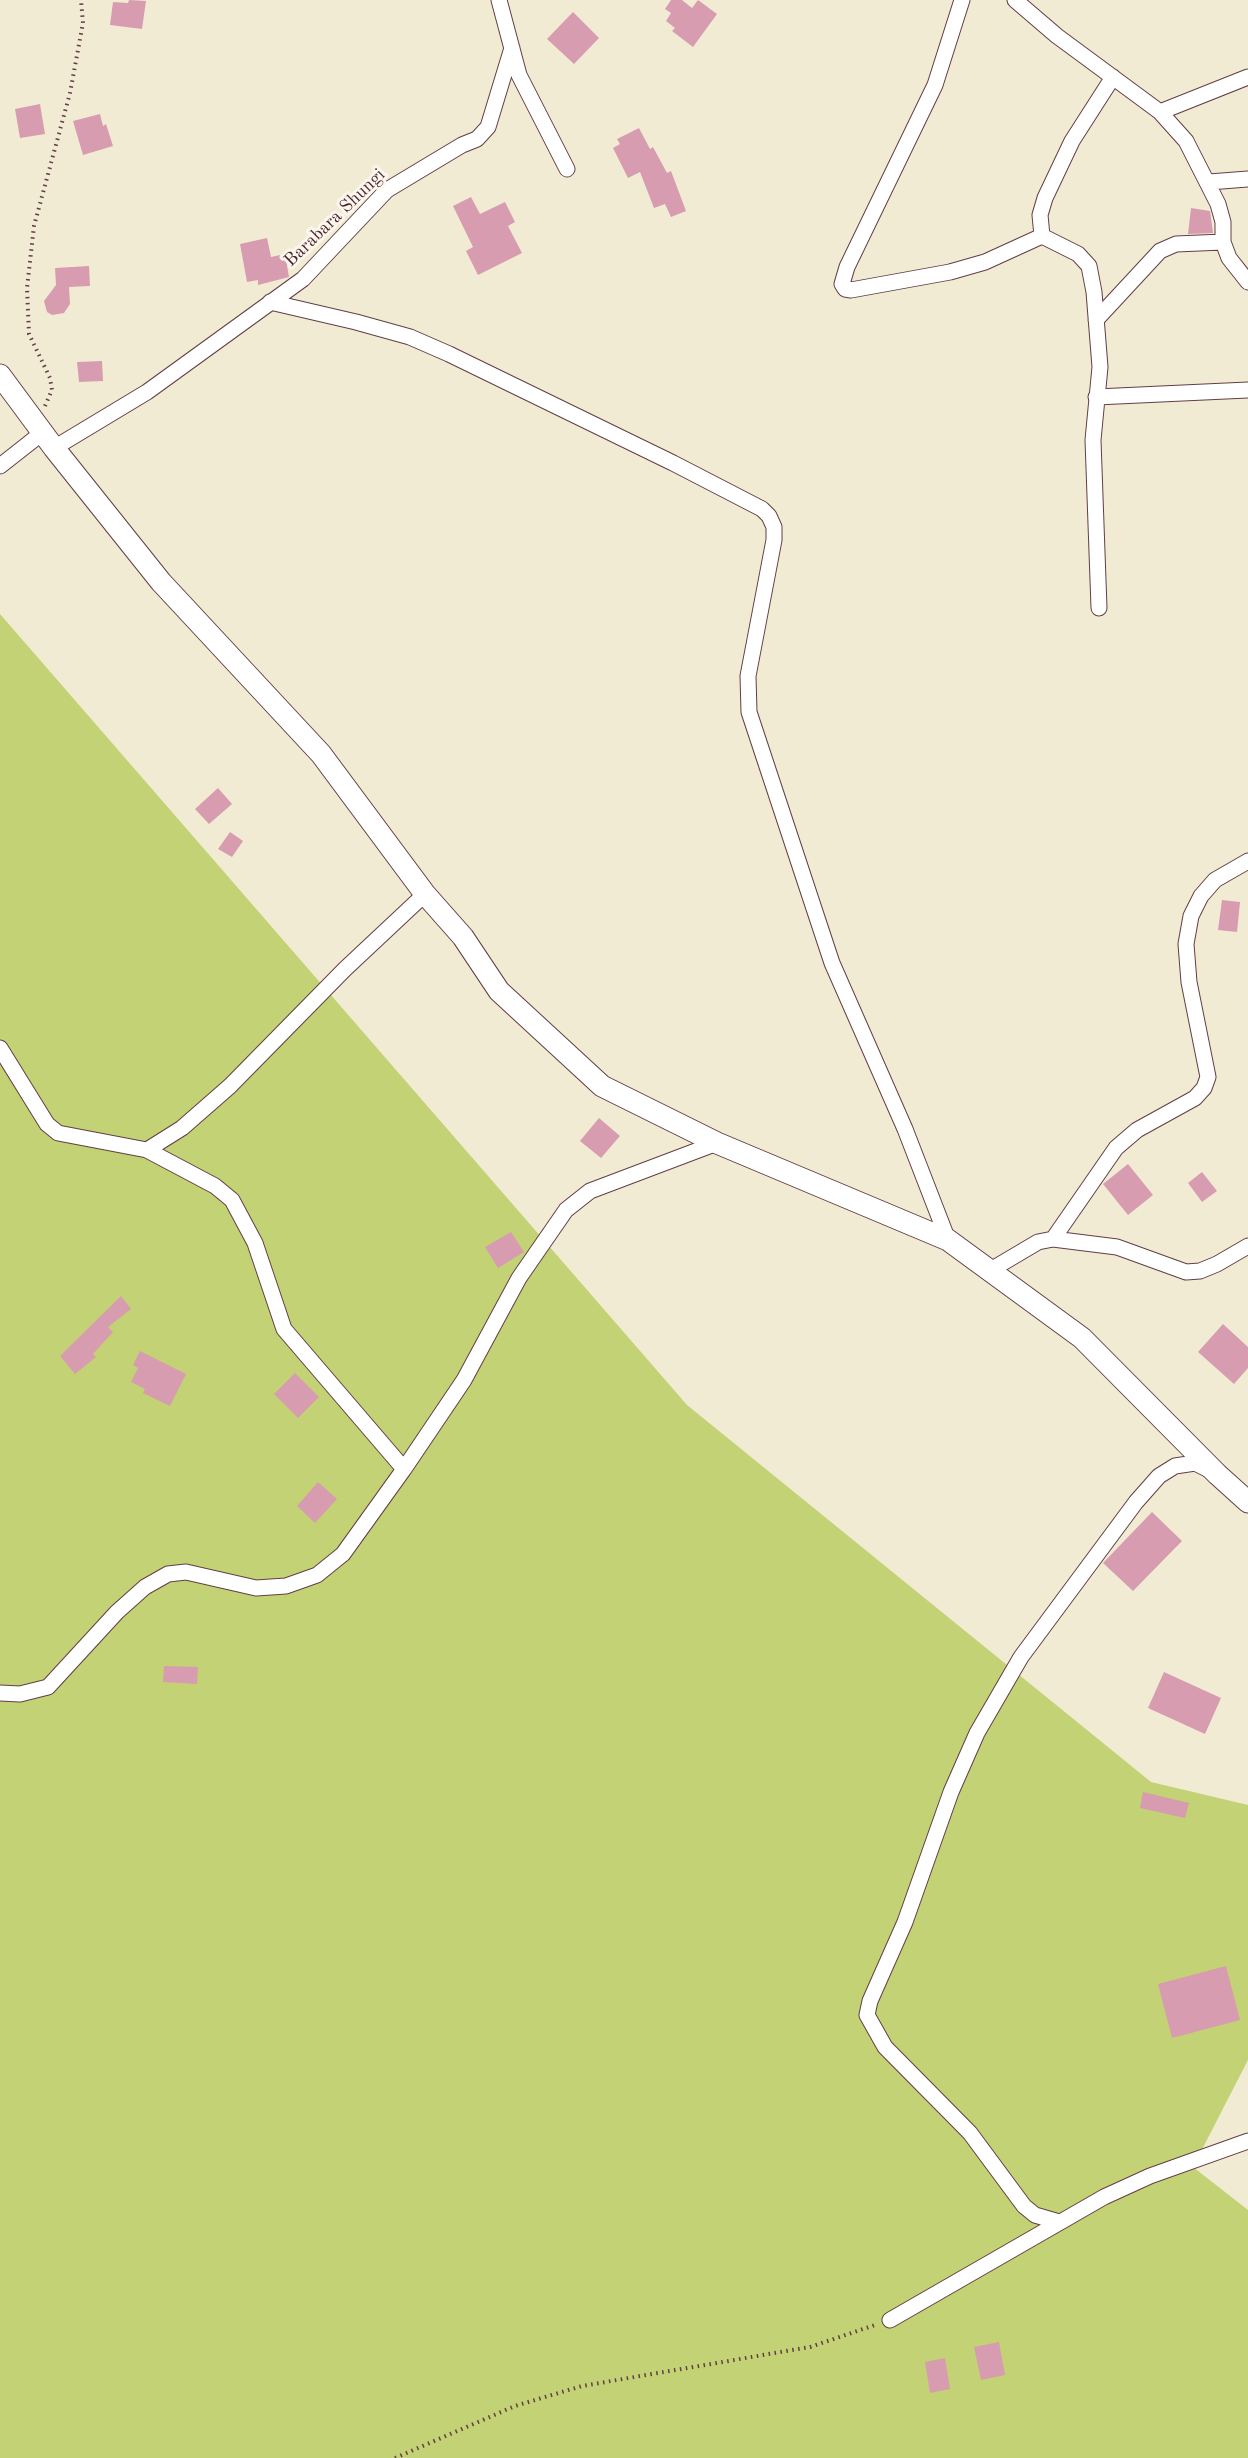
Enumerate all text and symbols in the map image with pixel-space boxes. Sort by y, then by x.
street label: Barabara Shungi [280,164,390,272]

